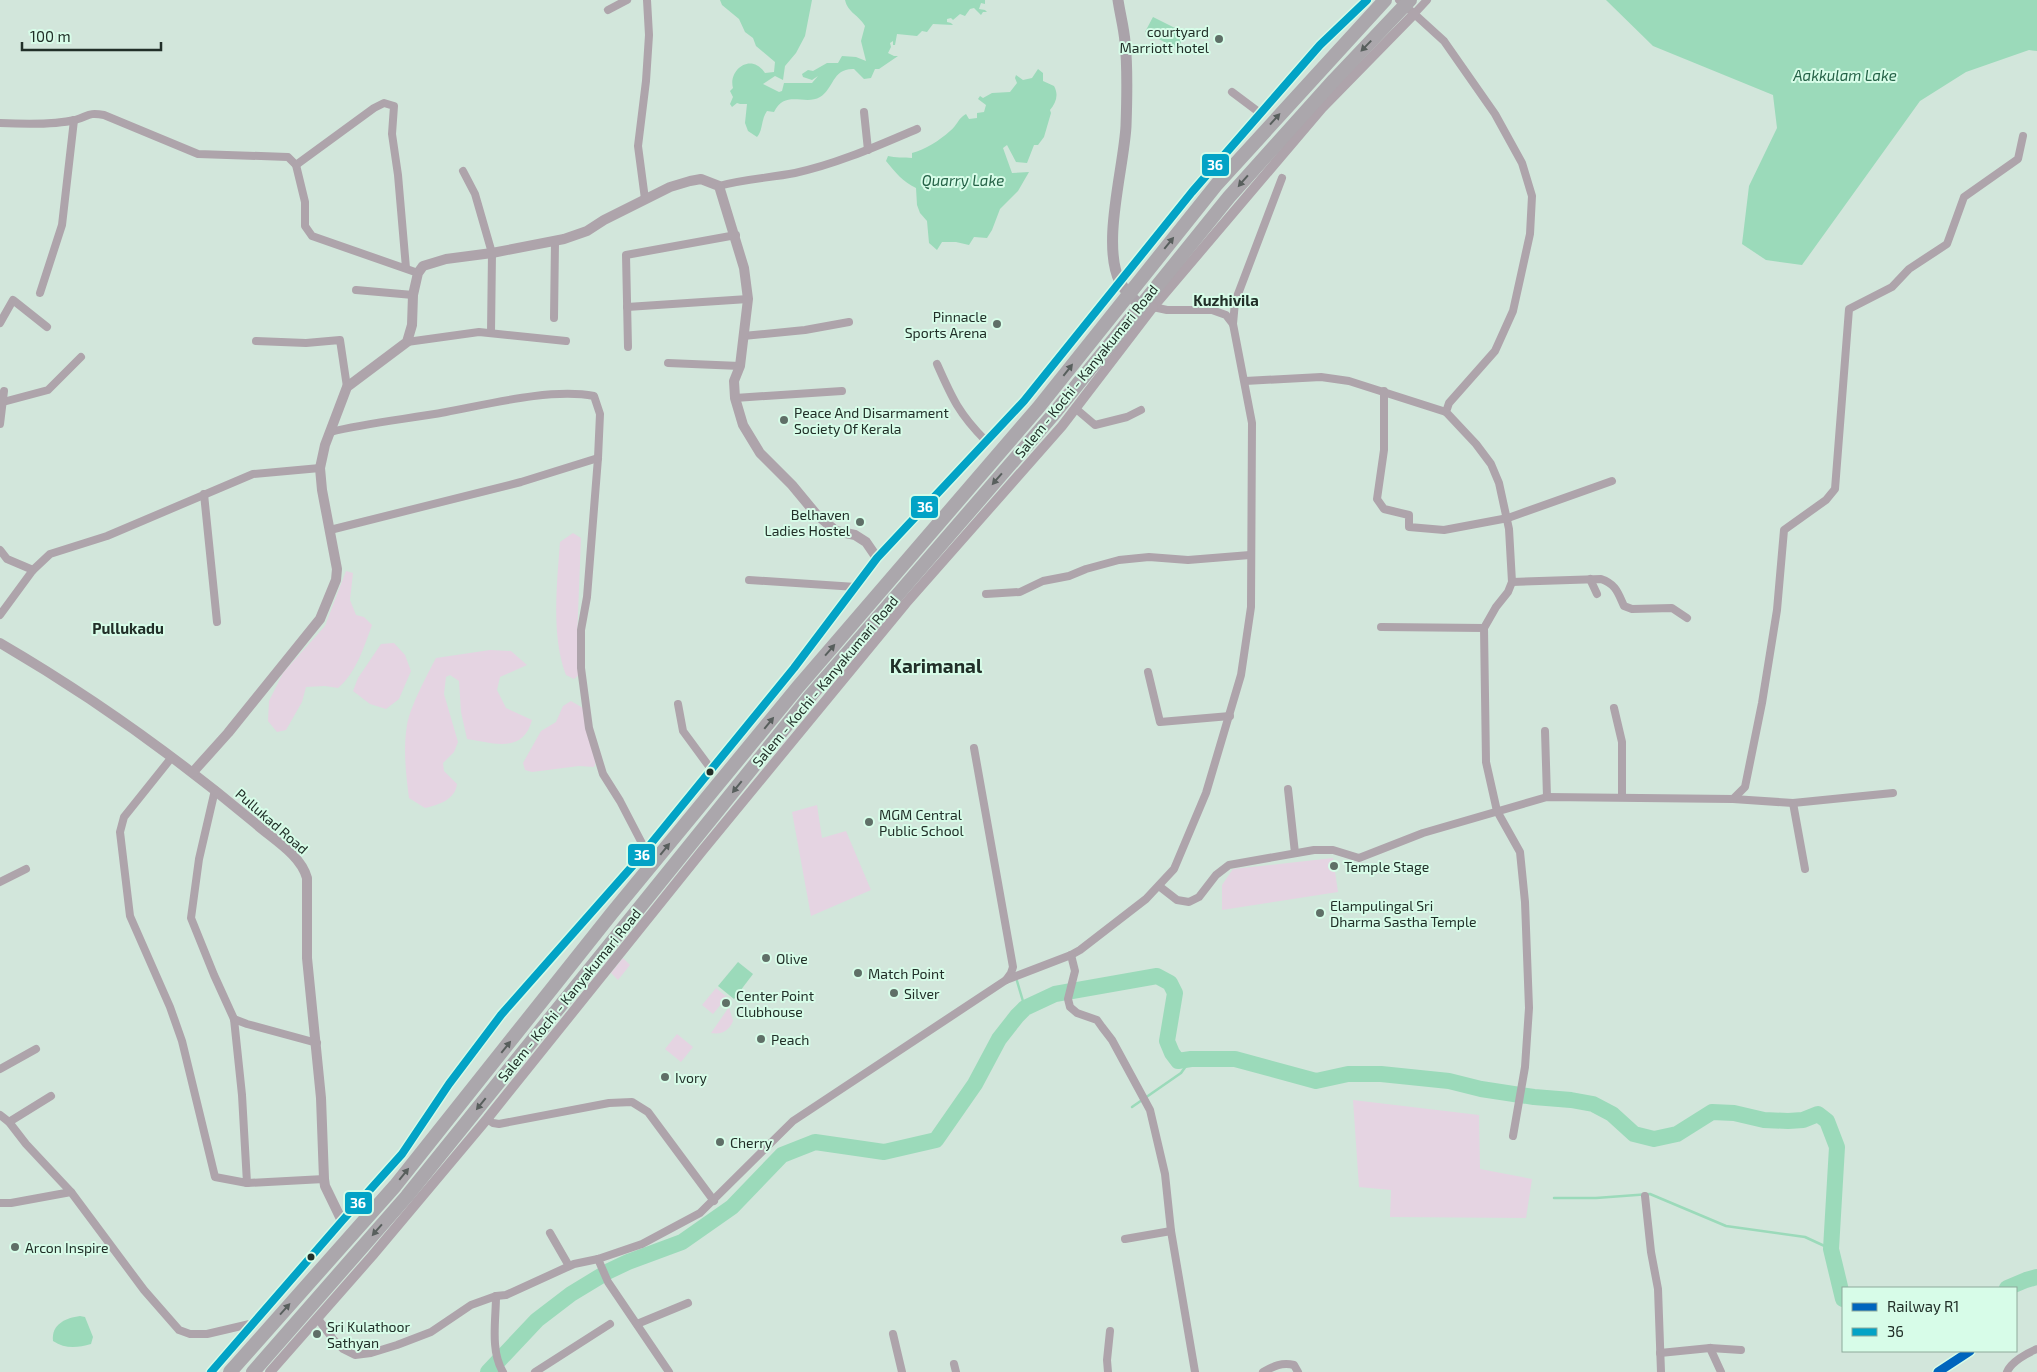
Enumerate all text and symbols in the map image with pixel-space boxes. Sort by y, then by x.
scale bar [22,20,161,52]
place label: courtyard Marriott hotel [1120,23,1210,56]
text: 100 m [30,27,71,45]
marker: courtyard Marriott hotel [1213,33,1225,45]
one-way arrow [1360,39,1372,51]
water label: Aakkulam Lake [1792,66,1897,84]
one-way arrow [1269,113,1280,126]
line badge: 36 [1201,153,1230,177]
text: 36 [1207,156,1223,173]
water label: Quarry Lake [922,171,1004,190]
one-way arrow [1237,175,1248,188]
one-way arrow [1163,237,1174,250]
street label: Salem - Kochi - Kanyakumari Road [1011,281,1161,461]
district label: Kuzhivila [1193,291,1259,309]
place label: Pinnacle Sports Arena [905,308,987,341]
marker: Pinnacle Sports Arena [991,318,1003,330]
one-way arrow [1062,364,1073,377]
place label: Peace And Disarmament Society Of Kerala [794,404,949,437]
marker: Peace And Disarmament Society Of Kerala [778,414,790,426]
one-way arrow [991,473,1003,485]
line badge: 36 [910,495,939,519]
text: 36 [917,498,933,515]
place label: Belhaven Ladies Hostel [764,506,851,539]
marker: Belhaven Ladies Hostel [854,516,866,528]
street label: Salem - Kochi - Kanyakumari Road [749,592,901,770]
district label: Pullukadu [92,619,164,637]
one-way arrow [824,644,835,656]
district label: Karimanal [890,654,983,677]
one-way arrow [763,717,774,730]
unlabelled marker [705,767,715,777]
one-way arrow [731,781,742,794]
street label: Pullukad Road [232,785,312,857]
place label: MGM Central Public School [879,806,965,839]
marker: MGM Central Public School [863,816,875,828]
line badge: 36 [627,843,656,867]
one-way arrow [660,843,671,856]
text: 36 [634,846,650,863]
place label: Temple Stage [1344,858,1429,875]
marker: Temple Stage [1328,860,1340,872]
place label: Elampulingal Sri Dharma Sastha Temple [1330,897,1477,930]
street label: Salem - Kochi - Kanyakumari Road [494,905,644,1085]
marker: Elampulingal Sri Dharma Sastha Temple [1314,907,1326,919]
place label: Olive [776,950,808,967]
marker: Olive [760,952,772,964]
place label: Match Point [868,965,944,982]
marker: Match Point [852,967,864,979]
place label: Silver [904,985,940,1002]
place label: Center Point Clubhouse [736,987,814,1020]
marker: Silver [888,987,900,999]
marker: Center Point Clubhouse [720,997,732,1009]
place label: Peach [771,1031,809,1048]
marker: Peach [755,1033,767,1045]
one-way arrow [500,1041,511,1054]
place label: Ivory [675,1069,708,1086]
marker: Ivory [659,1071,671,1083]
one-way arrow [475,1098,486,1111]
place label: Cherry [730,1134,773,1151]
marker: Cherry [714,1136,726,1148]
one-way arrow [399,1168,410,1181]
line badge: 36 [344,1191,373,1215]
text: 36 [350,1194,366,1211]
one-way arrow [372,1223,383,1236]
place label: Arcon Inspire [25,1239,109,1256]
marker: Arcon Inspire [9,1241,21,1253]
unlabelled marker [306,1252,316,1262]
legend [1842,1287,2017,1352]
text: Railway R1 [1887,1297,1959,1315]
one-way arrow [280,1303,291,1316]
place label: Sri Kulathoor Sathyan [327,1318,410,1351]
text: 36 [1887,1322,1904,1340]
marker: Sri Kulathoor Sathyan [311,1328,323,1340]

